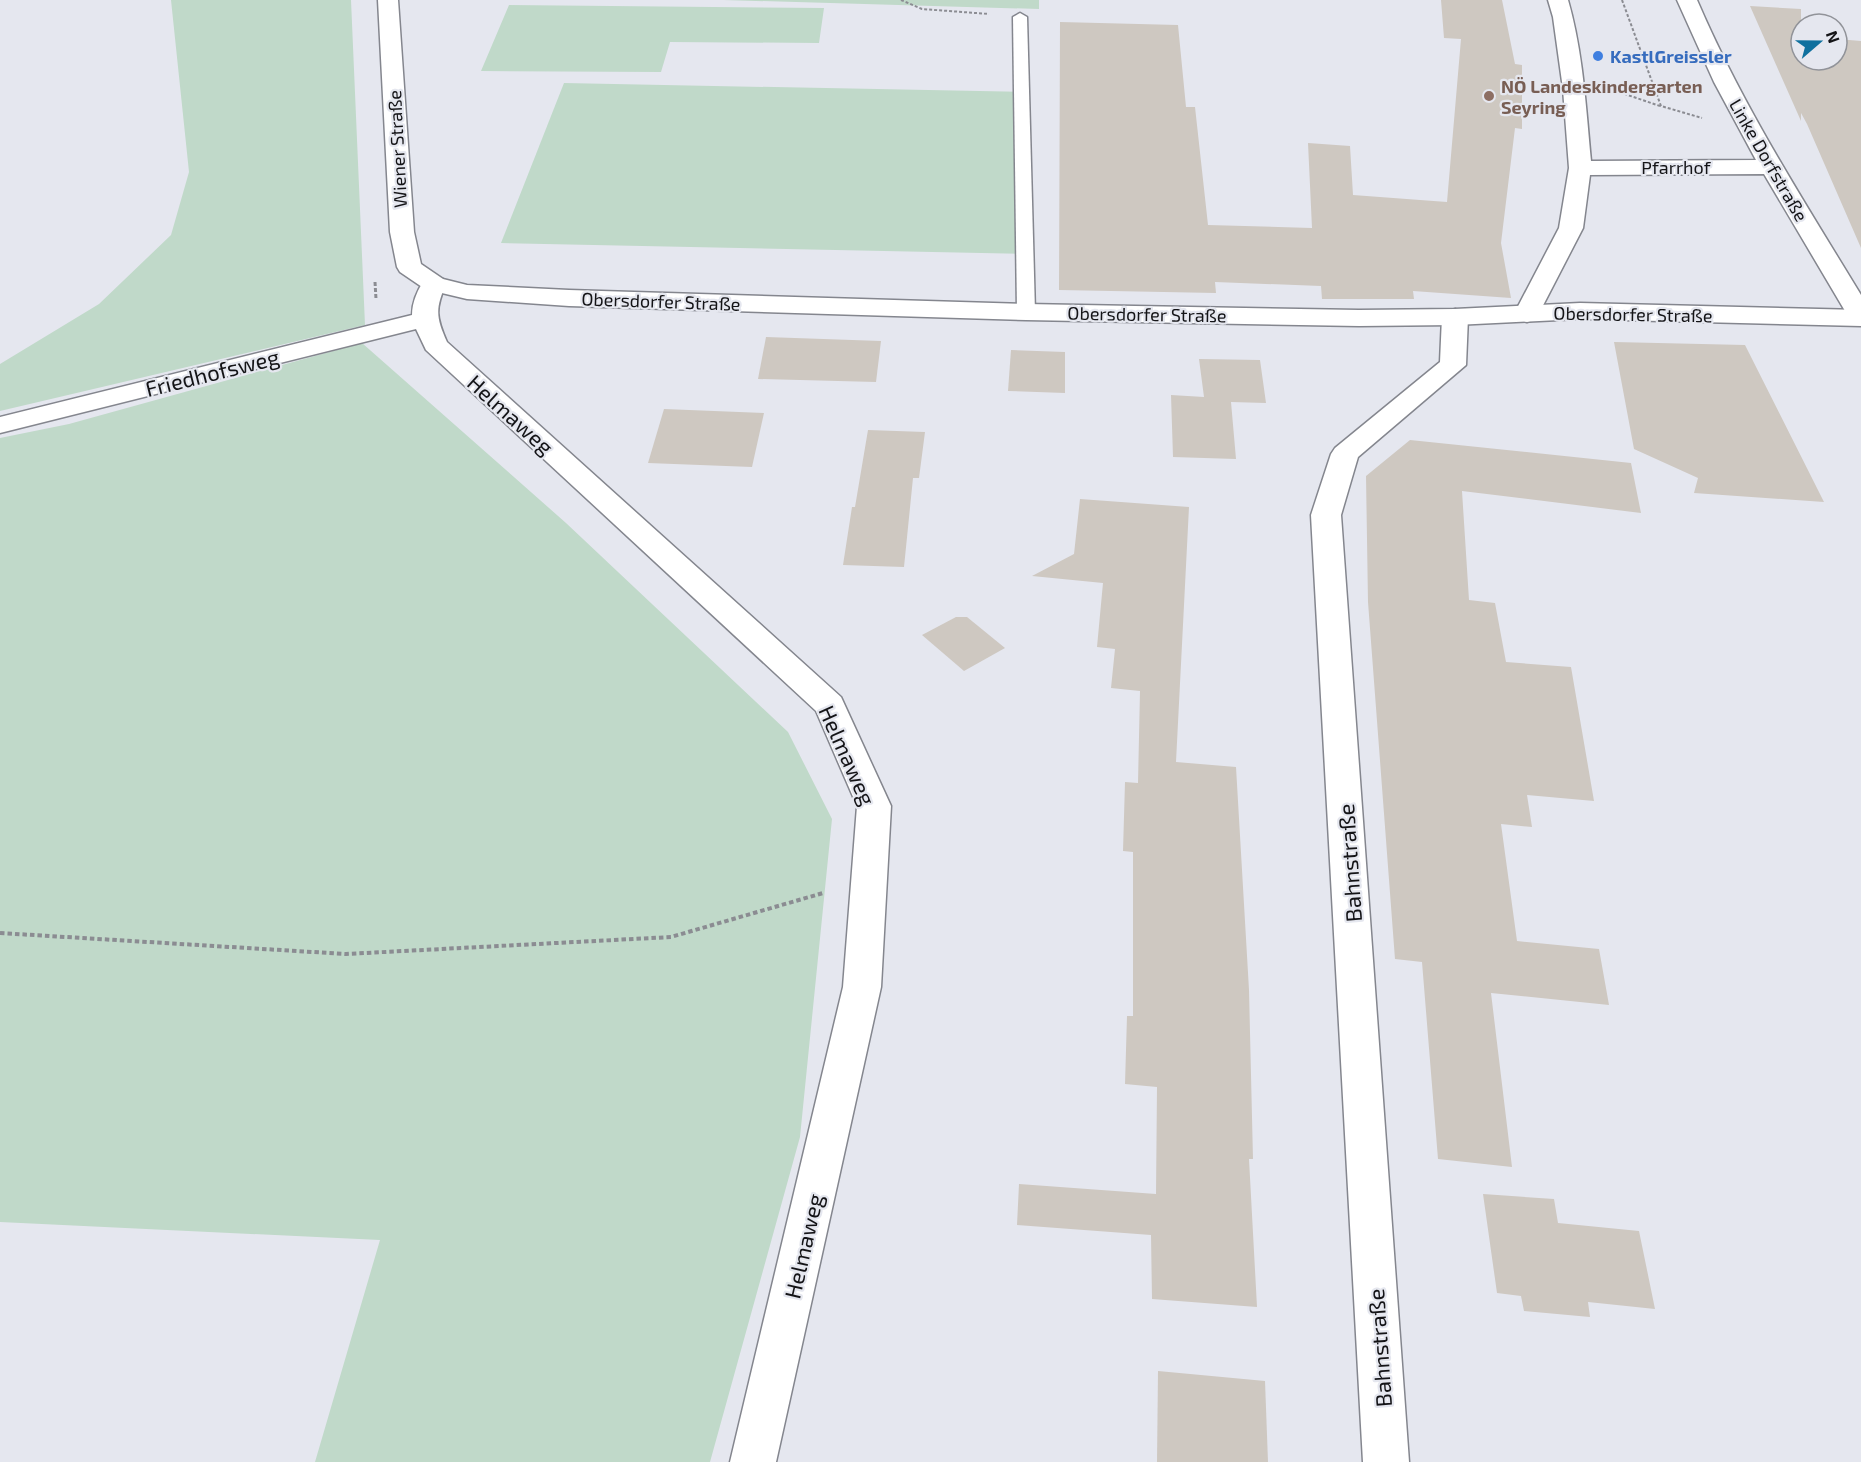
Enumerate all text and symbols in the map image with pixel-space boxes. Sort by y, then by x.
north arrow [1789,12,1849,72]
text: N [1823,28,1844,45]
place label: KastlGreissler [1610,45,1732,67]
marker: KastlGreissler [1591,49,1605,63]
place label: NÖ Landeskindergarten Seyring [1501,75,1703,118]
marker: NÖ Landeskindergarten Seyring [1482,89,1496,103]
street label: Wiener Straße [383,90,411,208]
street label: Linke Dorfstraße [1725,95,1813,225]
street label: Pfarrhof [1641,156,1712,178]
street label: Obersdorfer Straße [581,287,741,315]
street label: Obersdorfer Straße [1067,302,1227,326]
street label: Obersdorfer Straße [1553,302,1713,326]
street label: Friedhofsweg [142,343,282,401]
street label: Helmaweg [463,369,559,459]
street label: Helmaweg [814,701,882,809]
street label: Bahnstraße [1332,803,1366,923]
street label: Helmaweg [778,1191,828,1301]
street label: Bahnstraße [1362,1288,1396,1408]

